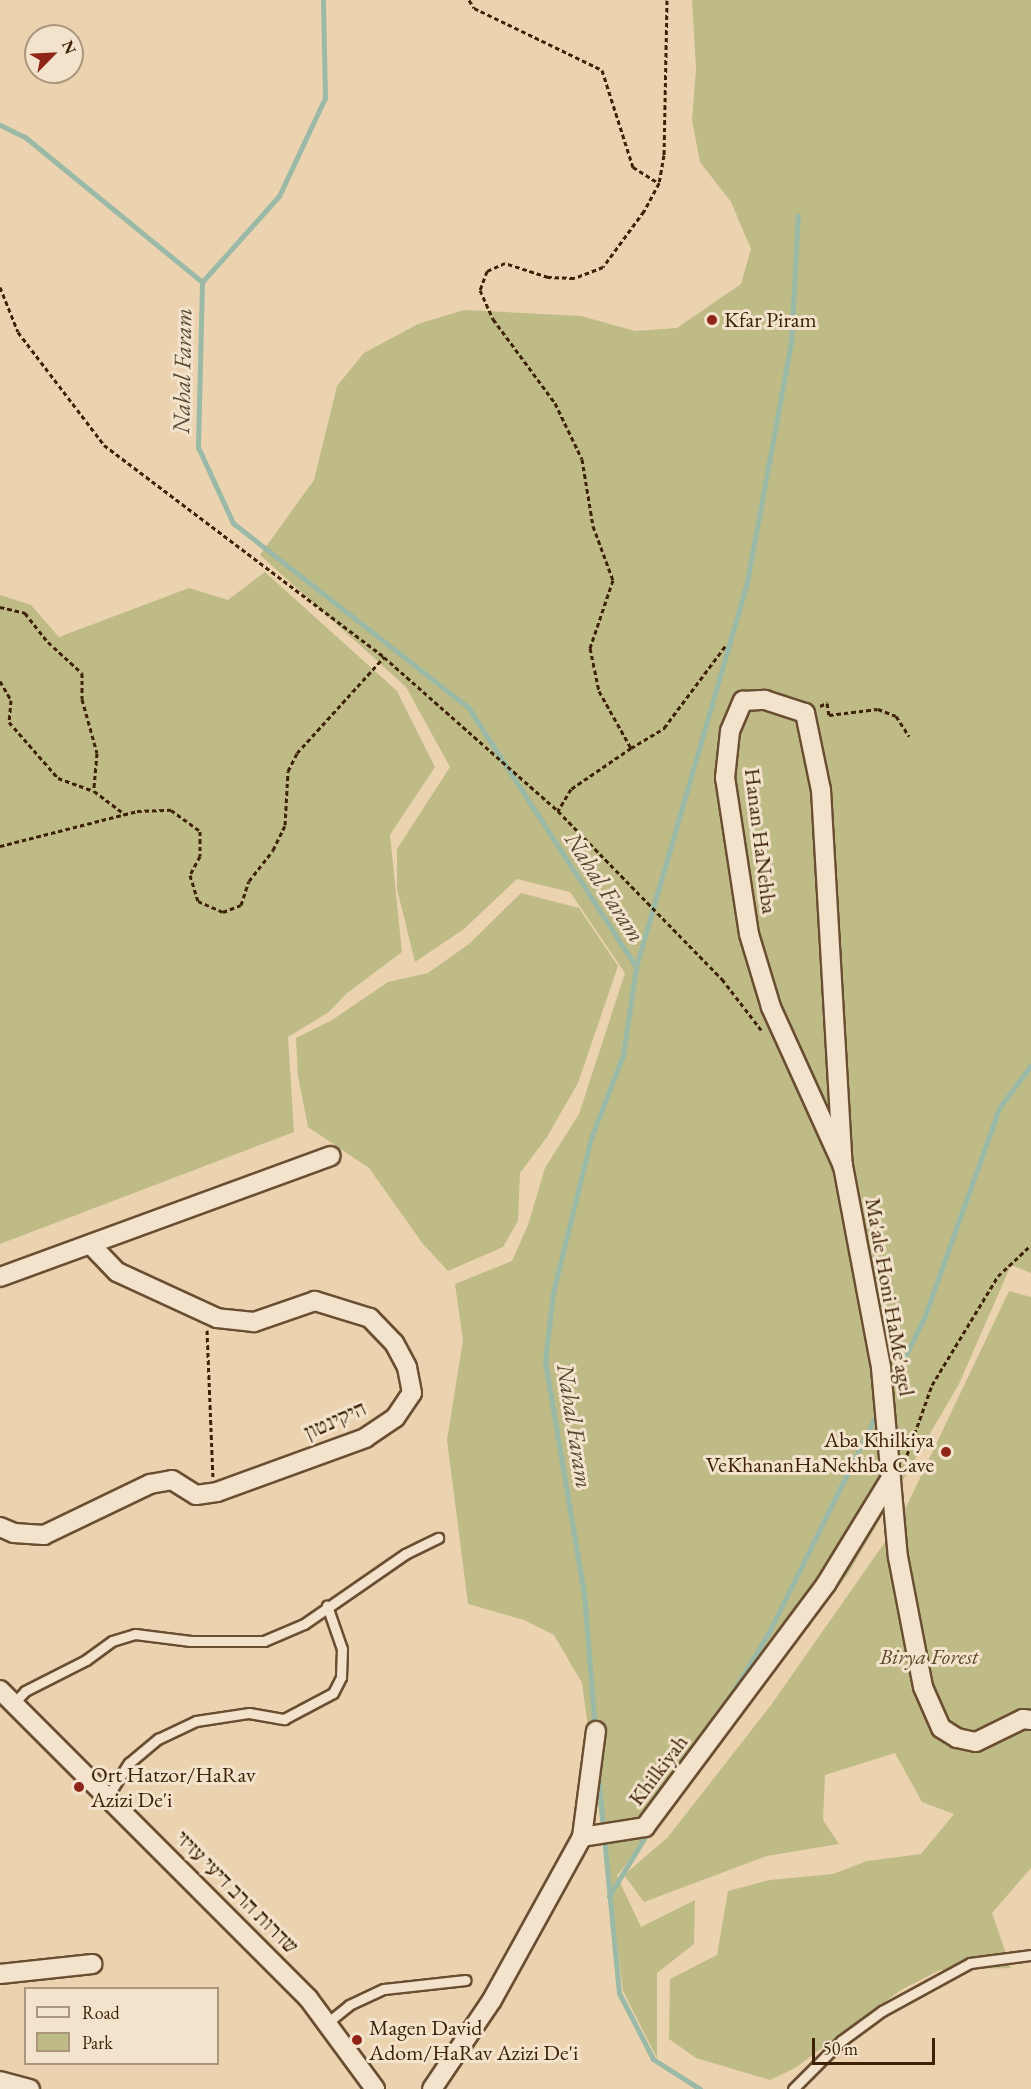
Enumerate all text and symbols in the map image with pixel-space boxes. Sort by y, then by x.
north arrow [24,24,84,84]
text: N [57,37,81,57]
place label: Kfar Piram [724,307,817,333]
water label: Nahal Faram [167,308,197,434]
marker: Kfar Piram [705,313,719,327]
street label: Hanan HaNehba [739,767,783,915]
water label: Nahal Faram [559,827,651,947]
street label: Ma'ale Honi HaMe'agel [860,1196,920,1398]
water label: Nahal Faram [551,1362,599,1490]
street label: היקינטון [300,1395,370,1445]
place label: Aba Khilkiya VeKhananHaNekhba Cave [706,1426,934,1478]
marker: Aba Khilkiya VeKhananHaNekhba Cave [939,1445,953,1459]
park label: Birya Forest [879,1644,979,1670]
street label: Khilkiyah [623,1729,693,1811]
place label: Ort Hatzor/HaRav Azizi De'i [91,1761,256,1813]
marker: Ort Hatzor/HaRav Azizi De'i [72,1780,86,1794]
street label: שדרות הרב דיעי עזיזי [170,1825,304,1959]
legend [24,1987,219,2065]
text: Road [82,2001,120,2024]
place label: Magen David Adom/HaRav Azizi De'i [369,2014,578,2066]
scale bar [815,2026,938,2064]
text: Park [82,2031,113,2054]
marker: Magen David Adom/HaRav Azizi De'i [350,2033,364,2047]
text: 50 m [823,2037,858,2060]

